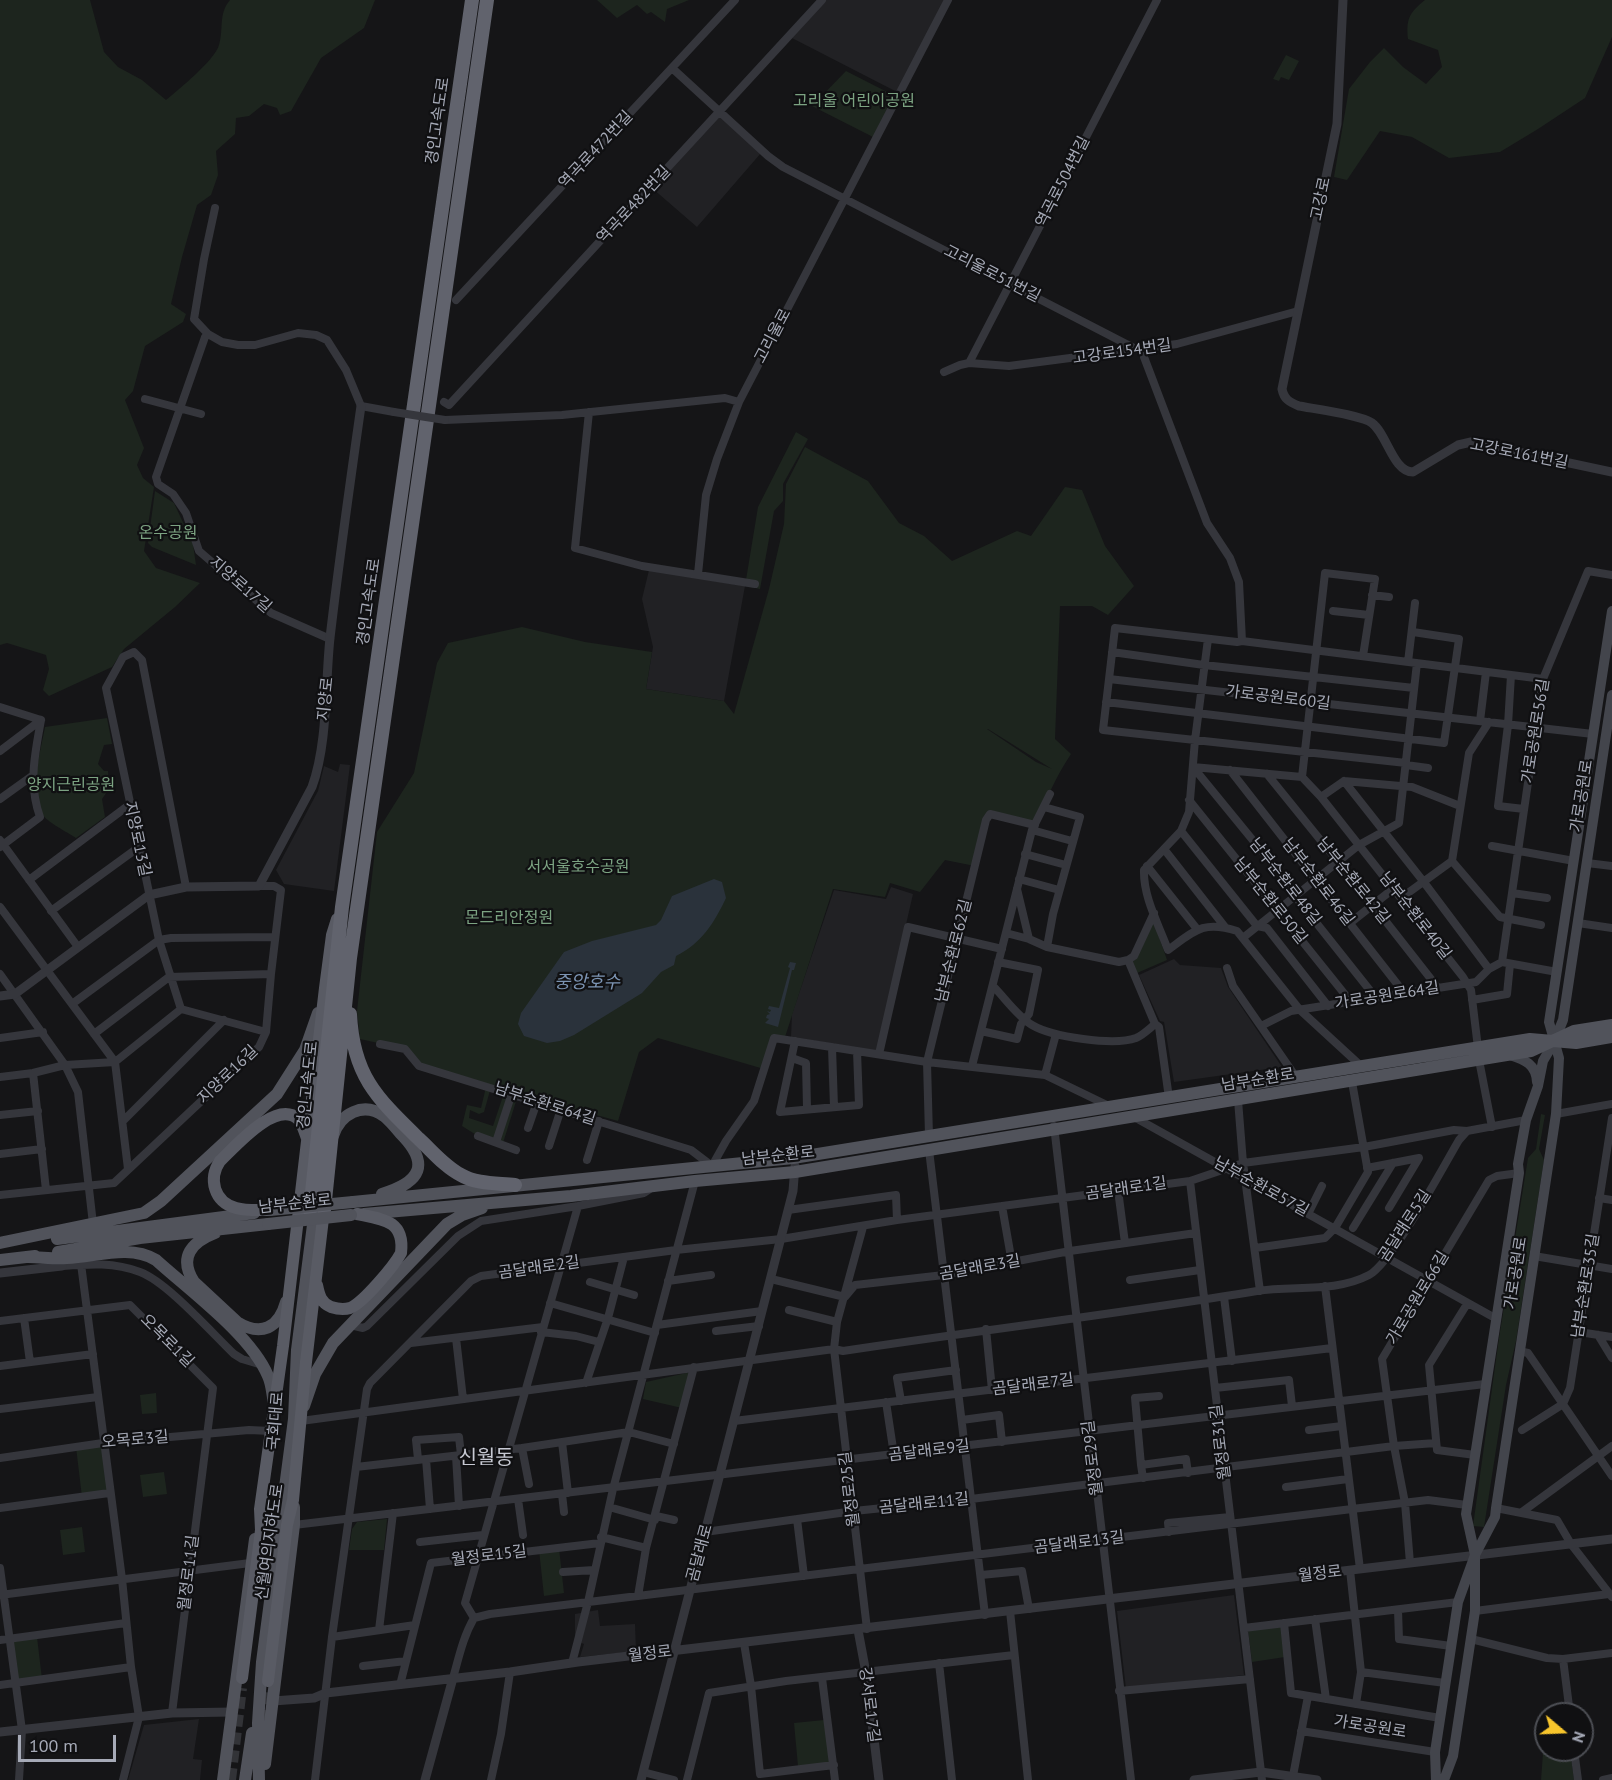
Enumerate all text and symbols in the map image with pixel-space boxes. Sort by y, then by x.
street label: 경인고속도로 [422,76,454,166]
park label: 고리울 어린이공원 [793,91,915,111]
street label: 역곡로472번길 [555,107,637,193]
street label: 역곡로504번길 [1032,133,1094,231]
street label: 역곡로482번길 [593,162,675,248]
street label: 고강로 [1307,175,1335,223]
street label: 고리울로51번길 [941,241,1043,307]
street label: 고리울로 [751,305,795,367]
street label: 고강로154번길 [1071,336,1173,368]
street label: 고강로161번길 [1468,435,1570,473]
park label: 온수공원 [139,523,197,543]
street label: 지양로17길 [205,553,275,617]
street label: 경인고속도로 [353,557,385,647]
street label: 지양로 [314,676,338,722]
street label: 가로공원로56길 [1518,677,1554,785]
street label: 가로공원로60길 [1224,682,1332,714]
street label: 가로공원로 [1567,758,1597,834]
park label: 양지근린공원 [27,775,115,795]
street label: 지양로13길 [120,800,154,878]
street label: 남부순환로48길 [1245,834,1325,930]
street label: 남부순환로46길 [1278,834,1358,930]
street label: 남부순환로42길 [1312,834,1394,928]
street label: 남부순환로50길 [1229,854,1311,948]
park label: 서서울호수공원 [526,857,630,877]
street label: 남부순환로40길 [1375,868,1455,964]
street label: 남부순환로62길 [932,897,976,1005]
park label: 몬드리안정원 [465,908,553,928]
water label: 중앙호수 [554,972,620,994]
street label: 가로공원로64길 [1333,978,1441,1014]
street label: 경인고속도로 [294,1040,322,1130]
street label: 지양로16길 [194,1042,262,1108]
street label: 남부순환로 [1220,1065,1296,1095]
street label: 남부순환로64길 [492,1079,598,1129]
street label: 남부순환로 [740,1143,816,1169]
street label: 남부순환로57길 [1210,1153,1312,1221]
street label: 곰달래로1길 [1084,1174,1168,1204]
street label: 곰달래로5길 [1375,1186,1435,1266]
street label: 남부순환로 [257,1191,333,1217]
street label: 남부순환로35길 [1568,1232,1604,1340]
street label: 가로공원로 [1501,1235,1531,1311]
street label: 가로공원로66길 [1383,1248,1453,1348]
street label: 곰달래로3길 [938,1251,1022,1285]
street label: 곰달래로2길 [497,1253,581,1283]
street label: 오목로1길 [136,1310,198,1372]
street label: 곰달래로7길 [991,1370,1075,1400]
street label: 국회대로 [264,1391,288,1451]
street label: 월정로31길 [1207,1403,1235,1481]
street label: 월정로29길 [1079,1419,1107,1497]
street label: 오목로3길 [100,1427,170,1453]
street label: 곰달래로9길 [887,1436,971,1466]
district label: 신월동 [458,1446,514,1470]
street label: 월정로25길 [836,1450,864,1528]
street label: 신월여의지하도로 [252,1482,288,1602]
street label: 곰달래로11길 [878,1490,970,1518]
street label: 곰달래로 [683,1522,717,1584]
street label: 곰달래로13길 [1033,1528,1125,1558]
street label: 월정로11길 [175,1534,203,1612]
street label: 월정로15길 [450,1542,528,1570]
street label: 월정로 [1297,1562,1343,1586]
street label: 월정로 [627,1642,673,1666]
street label: 강서로17길 [855,1666,883,1744]
north arrow [1534,1702,1594,1762]
street label: 가로공원로 [1332,1712,1408,1742]
scale bar [21,1723,118,1761]
text: N [1568,1729,1590,1745]
text: 100 m [29,1734,78,1757]

